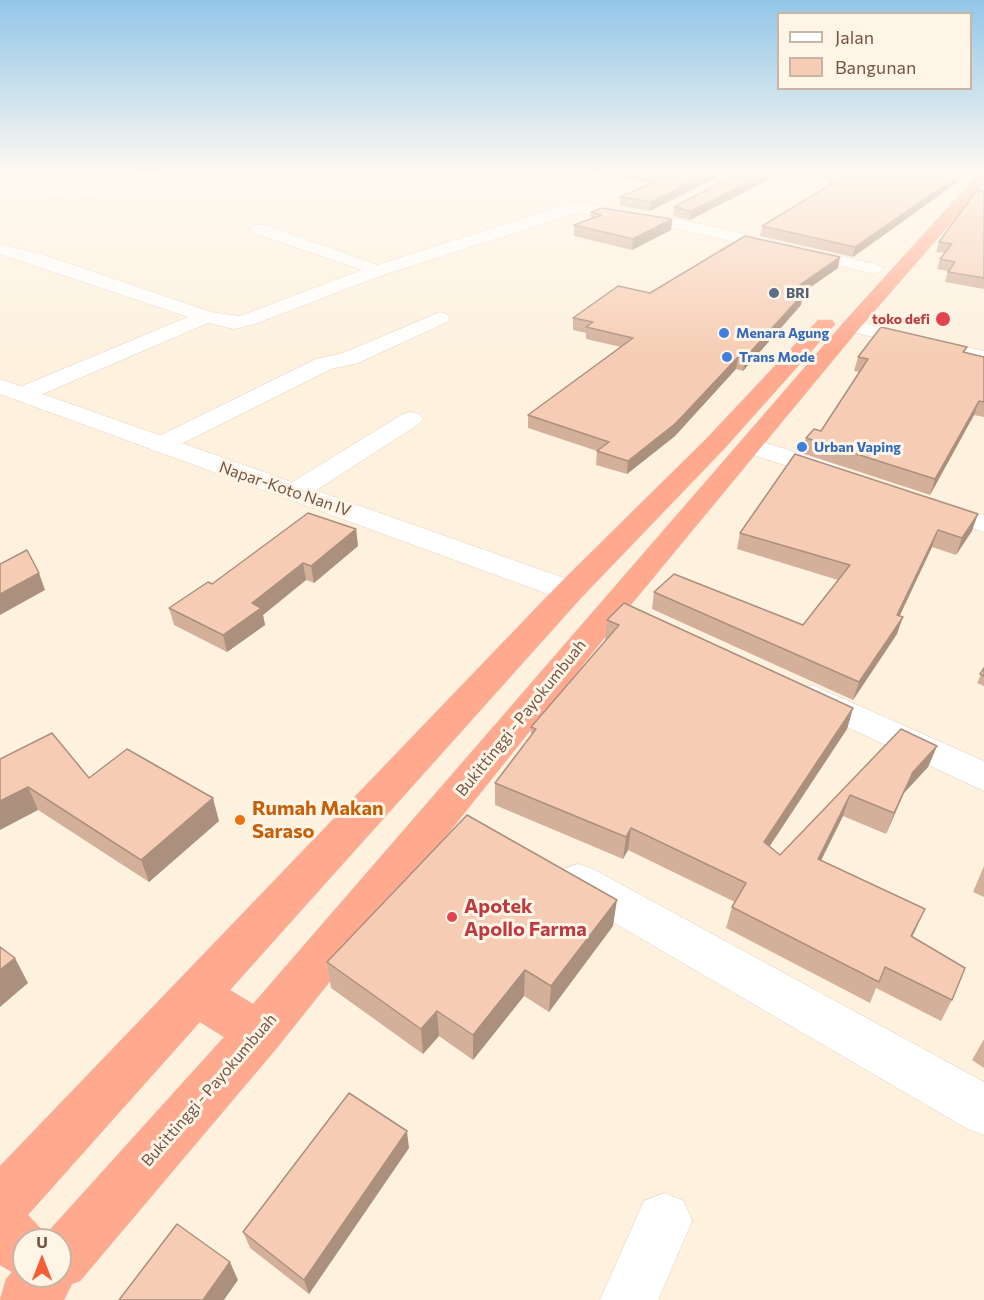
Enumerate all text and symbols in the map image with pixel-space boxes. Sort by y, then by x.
legend [777,12,972,90]
text: Jalan [835,26,874,48]
text: Bangunan [835,56,916,78]
place label: BRI [786,285,809,301]
marker: BRI [767,286,781,300]
marker: toko defi [934,310,952,328]
place label: toko defi [872,311,930,327]
place label: Menara Agung [736,325,829,341]
marker: Menara Agung [717,326,731,340]
place label: Trans Mode [739,349,815,365]
marker: Trans Mode [720,350,734,364]
place label: Urban Vaping [814,439,901,455]
marker: Urban Vaping [795,440,809,454]
street label: Napar-Koto Nan IV [217,457,353,521]
street label: Bukittinggi - Payokumbuah [452,636,590,800]
place label: Rumah Makan Saraso [252,796,384,843]
marker: Rumah Makan Saraso [233,813,247,827]
place label: Apotek Apollo Farma [464,894,587,941]
marker: Apotek Apollo Farma [445,910,459,924]
street label: Bukittinggi - Payokumbuah [137,1010,281,1170]
north arrow [12,1228,72,1288]
text: U [36,1232,48,1251]

